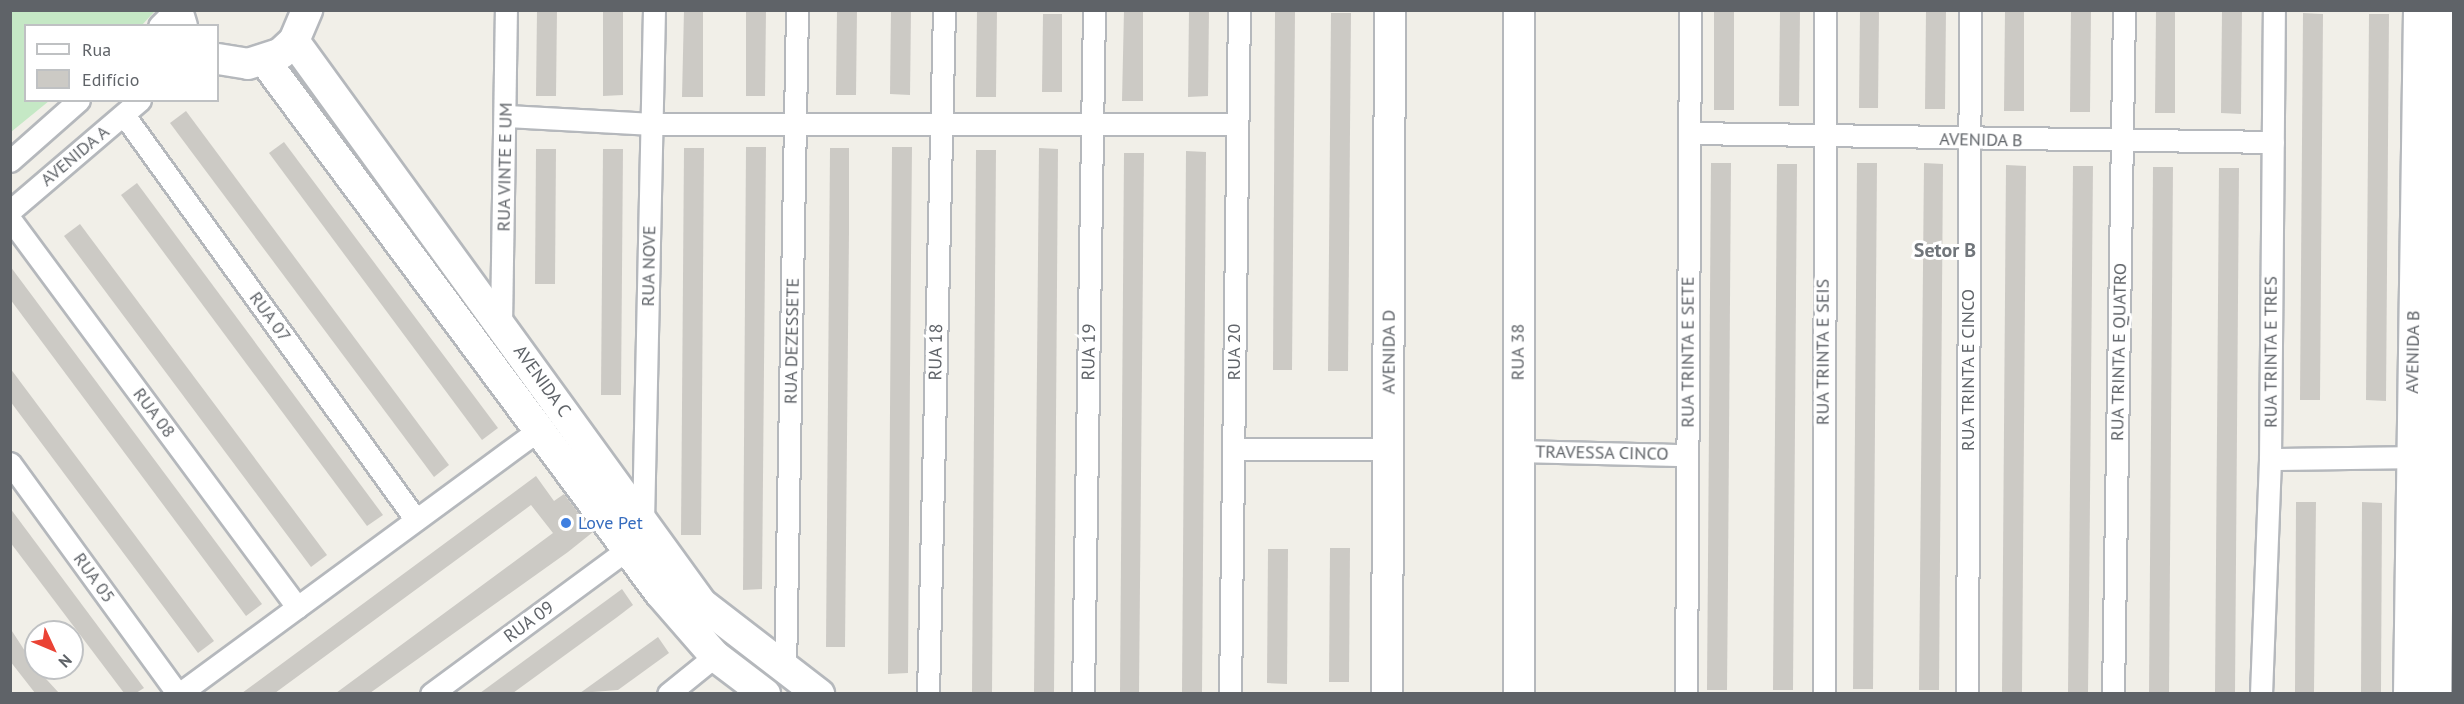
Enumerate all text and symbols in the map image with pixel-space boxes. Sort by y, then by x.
legend [24,24,219,102]
text: Rua [82,38,111,61]
text: Edifício [82,68,139,91]
street label: RUA VINTE E UM [493,102,517,232]
street label: AVENIDA A [36,121,114,191]
street label: AVENIDA B [1939,128,2023,152]
street label: RUA NOVE [637,225,661,307]
district label: Setor B [1914,238,1976,262]
street label: RUA TRINTA E QUATRO [2107,262,2131,442]
street label: RUA TRINTA E SETE [1677,275,1699,429]
street label: RUA TRINTA E TRES [2260,275,2282,429]
street label: RUA DEZESSETE [780,277,804,405]
street label: RUA TRINTA E SEIS [1812,278,1834,426]
street label: RUA 07 [244,287,296,347]
street label: RUA TRINTA E CINCO [1957,288,1979,452]
street label: AVENIDA D [1378,309,1400,395]
street label: AVENIDA B [2401,310,2425,394]
street label: RUA 18 [925,323,947,381]
street label: RUA 19 [1078,323,1100,381]
street label: RUA 20 [1223,323,1245,381]
street label: RUA 38 [1507,323,1529,381]
street label: AVENIDA C [509,341,575,421]
street label: RUA 08 [128,384,180,442]
street label: TRAVESSA CINCO [1535,441,1669,465]
place label: Love Pet [578,512,643,534]
marker: Love Pet [559,516,573,530]
street label: RUA 05 [68,548,120,608]
street label: RUA 09 [499,596,559,648]
north arrow [24,620,84,680]
text: N [55,650,76,672]

